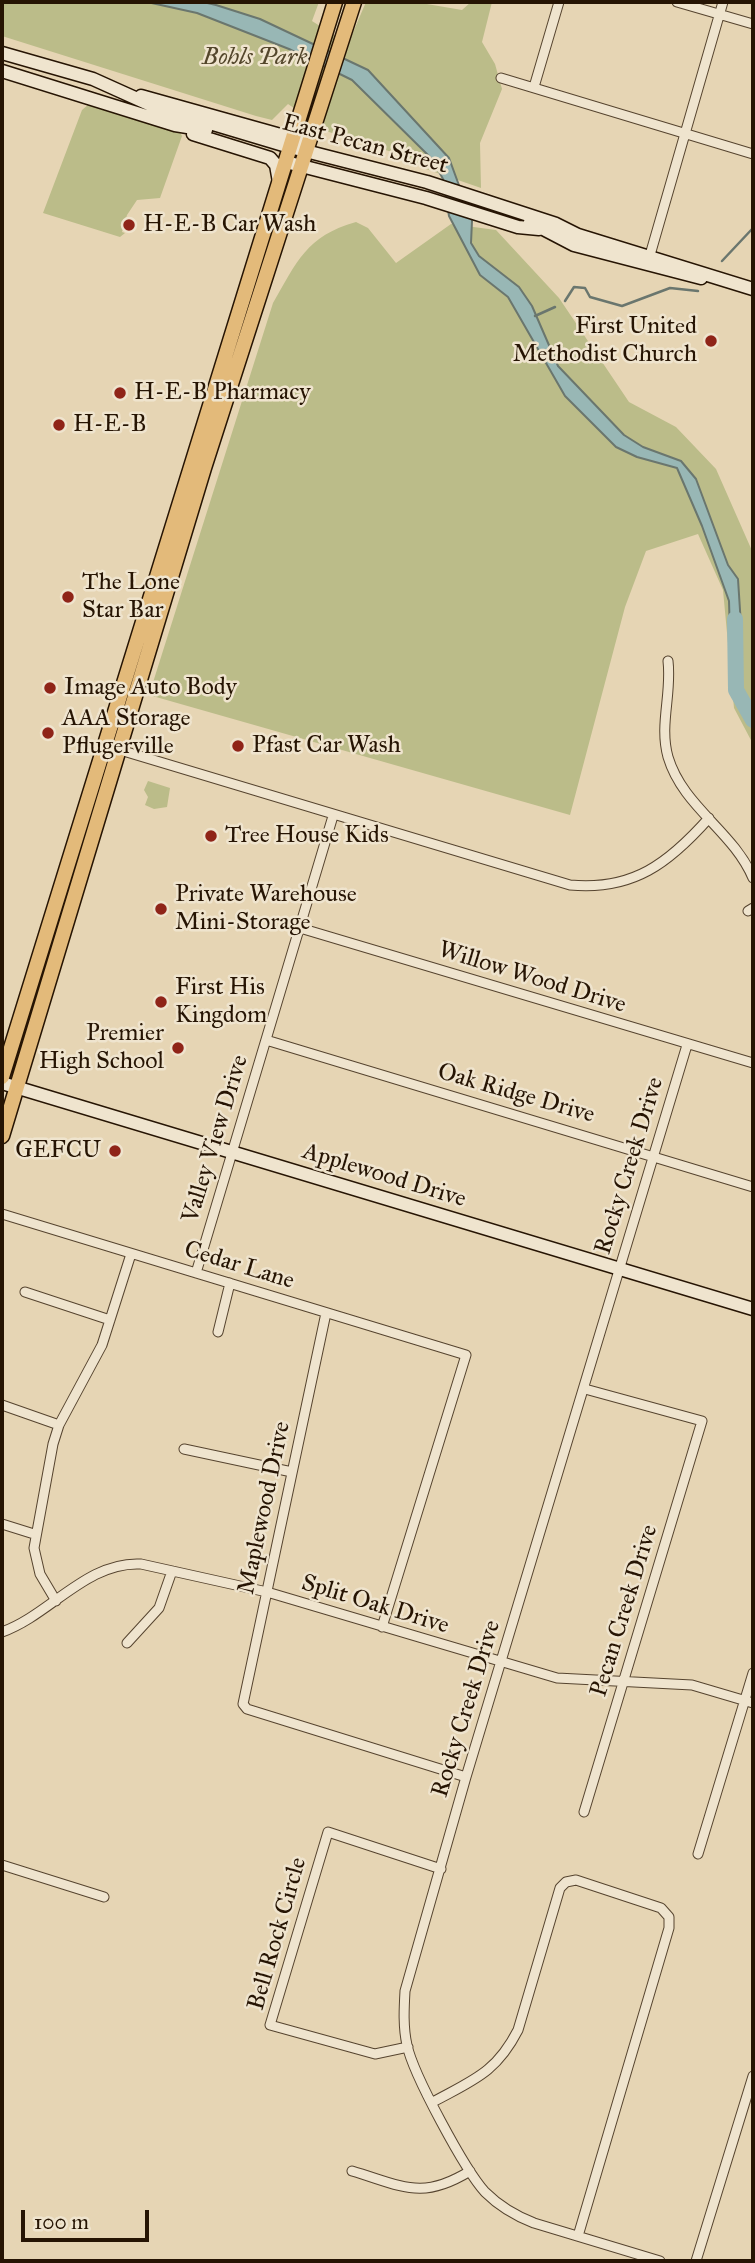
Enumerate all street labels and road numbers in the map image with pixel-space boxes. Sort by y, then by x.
street label: East Pecan Street [279,109,451,181]
street label: Willow Wood Drive [435,936,629,1020]
street label: Valley View Drive [177,1052,255,1226]
street label: Oak Ridge Drive [434,1058,598,1130]
street label: Rocky Creek Drive [589,1074,671,1258]
street label: Applewood Drive [299,1137,469,1215]
street label: Cedar Lane [180,1236,298,1296]
street label: Maplewood Drive [233,1419,297,1597]
street label: Pecan Creek Drive [585,1521,665,1701]
street label: Split Oak Drive [298,1569,452,1641]
street label: Rocky Creek Drive [426,1617,508,1801]
street label: Bell Rock Circle [242,1854,314,2014]

